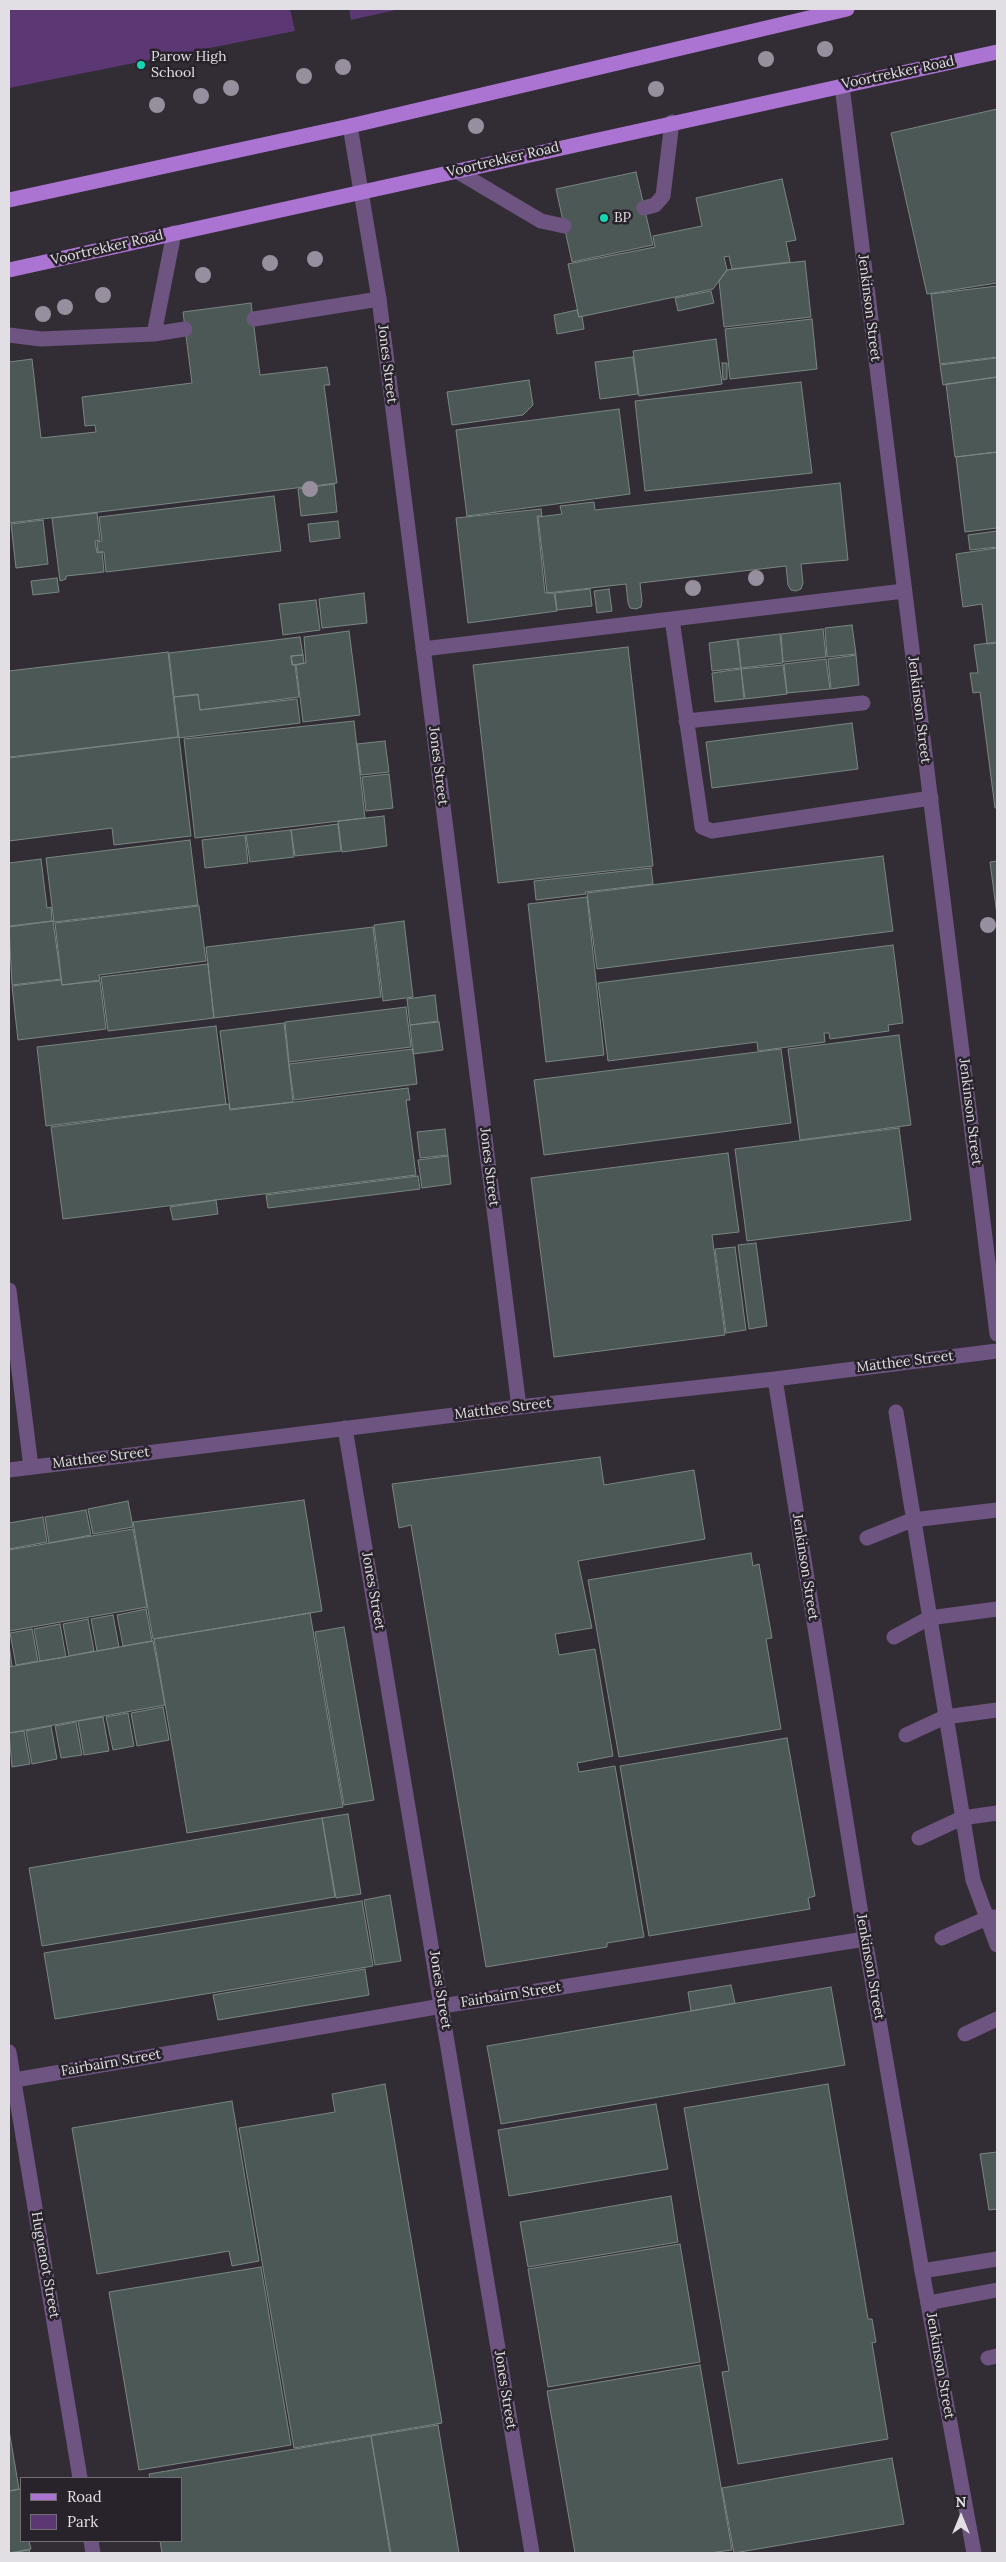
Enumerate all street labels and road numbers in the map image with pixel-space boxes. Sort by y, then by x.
street label: Voortrekker Road [840,53,956,93]
street label: Voortrekker Road [445,139,561,181]
street label: Voortrekker Road [49,227,165,269]
street label: Jenkinson Street [854,254,884,362]
street label: Jones Street [374,324,400,404]
street label: Jenkinson Street [904,656,934,764]
street label: Jones Street [425,726,451,806]
street label: Jenkinson Street [955,1058,985,1166]
street label: Jones Street [476,1127,502,1207]
street label: Matthee Street [855,1348,955,1376]
street label: Matthee Street [453,1395,553,1423]
street label: Matthee Street [51,1444,151,1472]
street label: Jenkinson Street [788,1513,822,1621]
street label: Jones Street [358,1551,388,1631]
street label: Jenkinson Street [852,1913,888,2021]
street label: Jones Street [426,1950,454,2030]
street label: Fairbairn Street [460,1979,562,2011]
street label: Fairbairn Street [60,2046,162,2080]
street label: Huguenot Street [27,2210,63,2320]
street label: Jenkinson Street [922,2312,958,2420]
street label: Jones Street [491,2350,519,2430]

